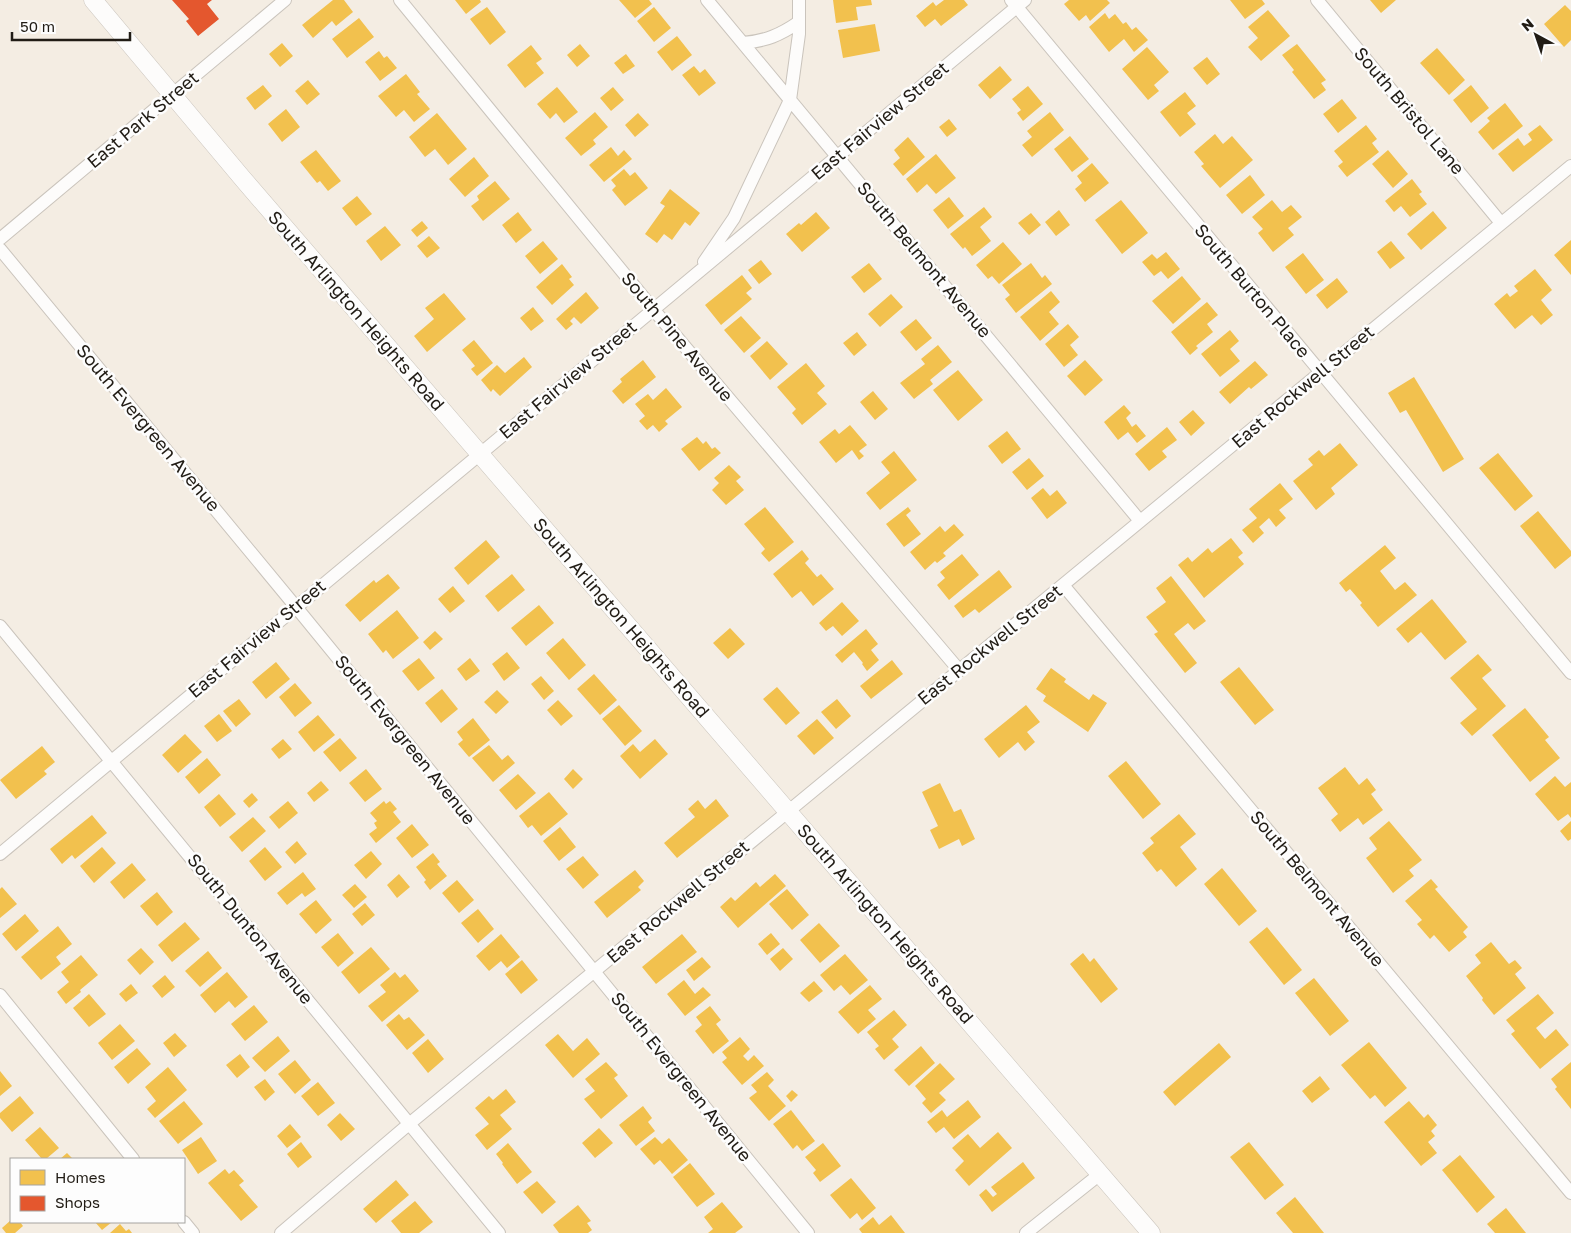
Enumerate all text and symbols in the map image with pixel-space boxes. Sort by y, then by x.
scale bar [12,10,130,42]
north arrow [1511,10,1561,60]
text: N [1518,15,1537,35]
text: 50 m [20,17,55,35]
street label: South Bristol Lane [1350,42,1470,179]
street label: East Fairview Street [806,56,953,184]
street label: East Park Street [82,66,203,172]
street label: South Belmont Avenue [853,177,997,342]
street label: South Arlington Heights Road [264,206,450,415]
street label: South Burton Place [1190,219,1315,362]
street label: South Pine Avenue [617,267,738,406]
street label: East Fairview Street [494,315,641,443]
street label: East Rockwell Street [1227,320,1378,452]
street label: South Evergreen Avenue [72,339,225,516]
street label: South Arlington Heights Road [529,513,715,722]
street label: East Fairview Street [183,574,330,702]
street label: East Rockwell Street [913,579,1066,709]
street label: South Evergreen Avenue [331,650,481,829]
street label: South Belmont Avenue [1246,806,1390,971]
street label: South Arlington Heights Road [793,819,979,1028]
street label: East Rockwell Street [602,835,753,967]
street label: South Dunton Avenue [183,849,318,1008]
street label: South Evergreen Avenue [607,987,757,1166]
legend [10,1158,185,1223]
text: Homes [55,1168,105,1186]
text: Shops [55,1193,100,1211]

